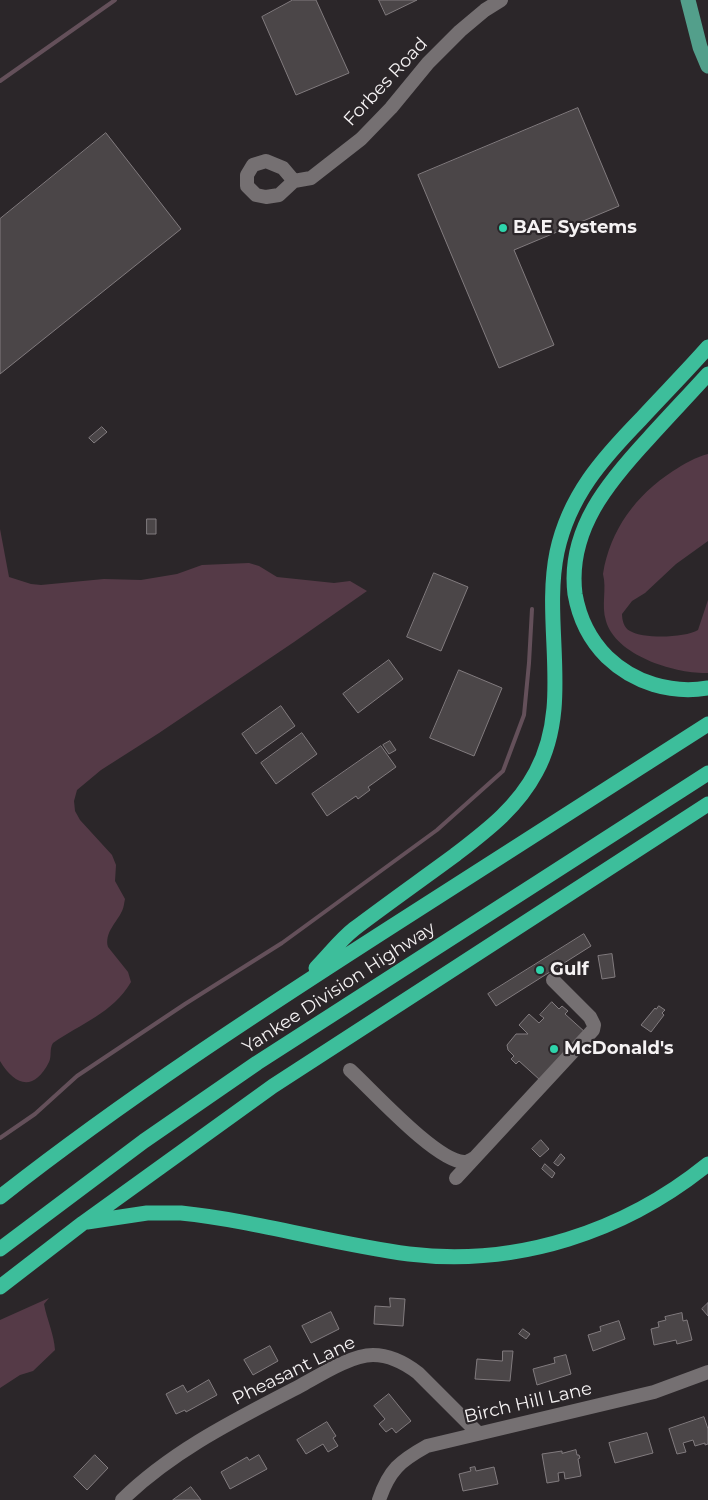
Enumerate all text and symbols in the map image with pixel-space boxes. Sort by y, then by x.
street label: Forbes Road [340,33,432,131]
place label: BAE Systems [513,217,637,239]
marker: BAE Systems [497,222,509,234]
street label: Yankee Division Highway [239,918,439,1058]
place label: Gulf [550,959,589,981]
marker: Gulf [534,964,546,976]
place label: McDonald's [564,1038,674,1060]
marker: McDonald's [548,1043,560,1055]
street label: Pheasant Lane [229,1332,359,1410]
street label: Birch Hill Lane [462,1378,594,1428]

